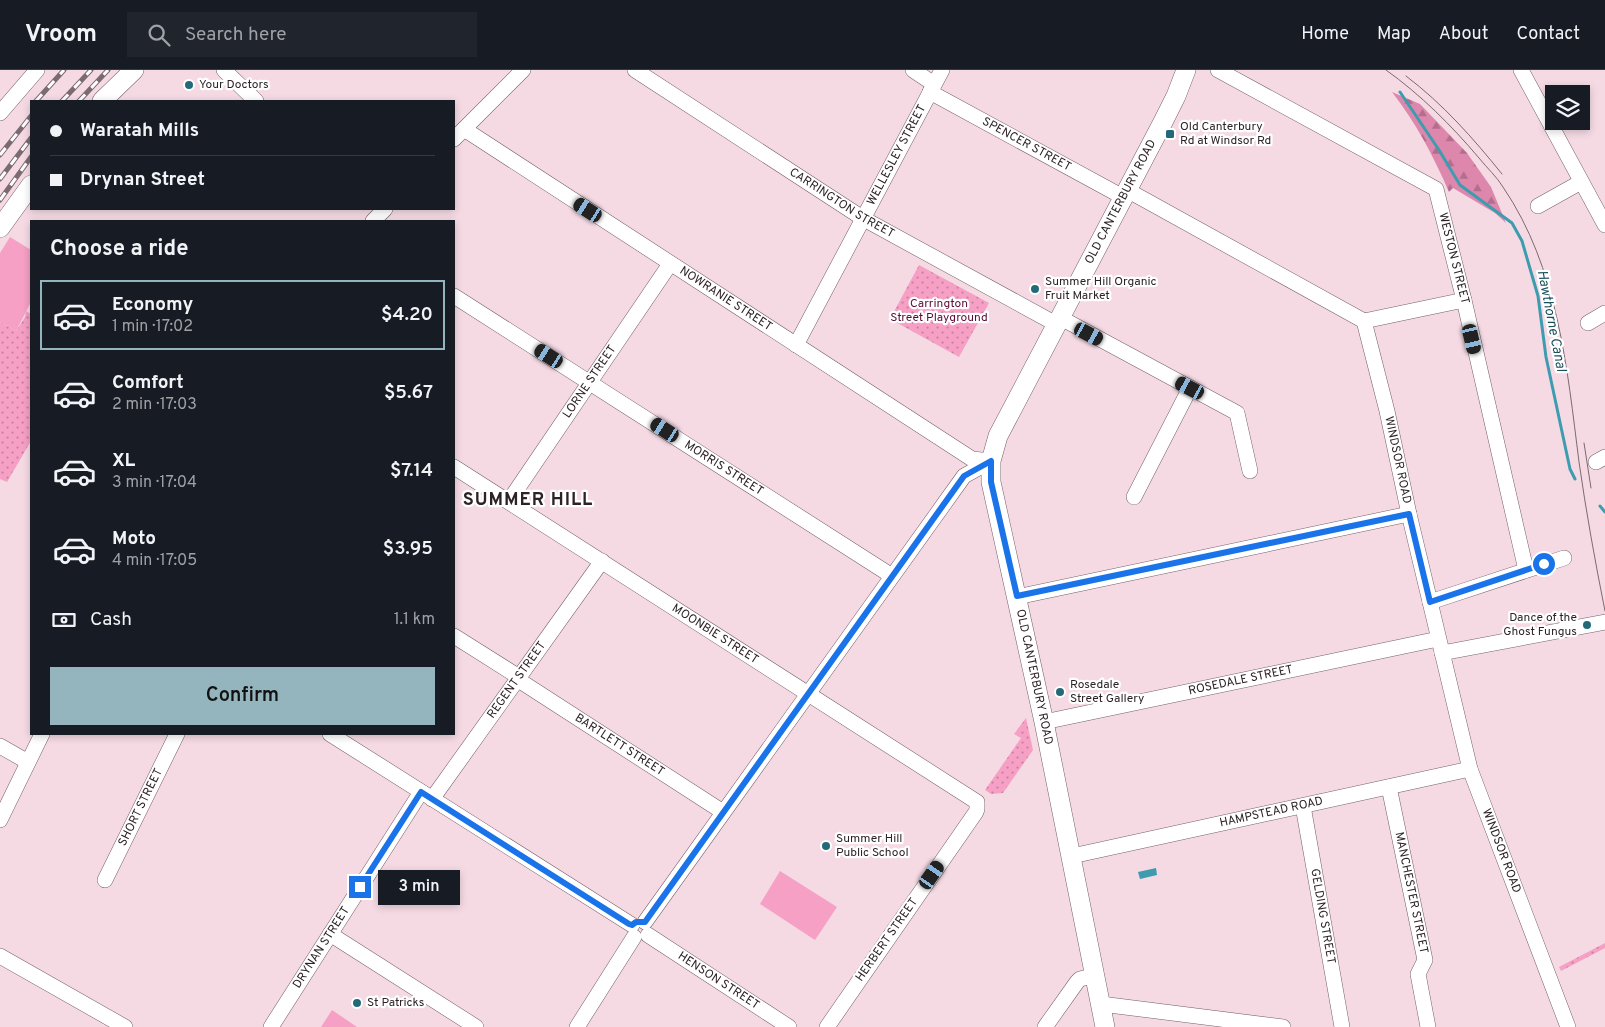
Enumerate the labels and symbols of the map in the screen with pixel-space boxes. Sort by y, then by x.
place label: Your Doctors [199,77,269,93]
marker: Your Doctors [183,79,195,91]
street label: WELLESLEY STREET [864,102,930,208]
street label: SPENCER STREET [979,114,1074,175]
place label: Old Canterbury Rd at Windsor Rd [1180,119,1271,149]
marker: Old Canterbury Rd at Windsor Rd [1164,128,1176,140]
street label: OLD CANTERBURY ROAD [1082,137,1160,267]
street label: CARRINGTON STREET [786,164,897,242]
car [571,196,604,224]
street label: WESTON STREET [1434,211,1473,306]
street label: NOWRANIE STREET [676,263,775,335]
water label: Hawthorne Canal [1533,269,1569,375]
place label: Summer Hill Organic Fruit Market [1045,274,1157,304]
marker: Summer Hill Organic Fruit Market [1029,283,1041,295]
park label: Carrington Street Playground [890,296,988,326]
car [1072,320,1105,348]
car [1461,323,1482,355]
car [532,342,565,370]
street label: LORNE STREET [559,342,620,422]
car [1173,374,1206,402]
street label: WINDSOR ROAD [1380,415,1415,505]
car [648,416,681,444]
street label: MORRIS STREET [681,437,766,500]
district label: SUMMER HILL [463,489,593,512]
route start [1533,553,1555,575]
street label: MOONBIE STREET [669,601,761,668]
street label: OLD CANTERBURY ROAD [1012,608,1056,746]
place label: Dance of the Ghost Fungus [1503,610,1577,640]
marker: Dance of the Ghost Fungus [1581,619,1593,631]
street label: REGENT STREET [484,638,550,722]
street label: ROSEDALE STREET [1187,662,1294,699]
place label: Rosedale Street Gallery [1070,677,1144,707]
marker: Rosedale Street Gallery [1054,686,1066,698]
street label: BARTLETT STREET [572,710,667,780]
street label: SHORT STREET [115,766,167,849]
street label: HAMPSTEAD ROAD [1218,793,1325,832]
street label: WINDSOR ROAD [1478,807,1524,896]
street label: MANCHESTER STREET [1391,830,1431,955]
place label: Summer Hill Public School [836,831,909,861]
marker: Summer Hill Public School [820,840,832,852]
car [917,858,946,892]
street label: GELDING STREET [1306,867,1339,965]
callout: 3 min [378,870,460,904]
route end [349,876,371,898]
street label: HERBERT STREET [852,895,922,985]
street label: DRYNAN STREET [290,904,354,992]
street label: HENSON STREET [674,948,762,1013]
place label: St Patricks [367,995,424,1011]
marker: St Patricks [351,997,363,1009]

